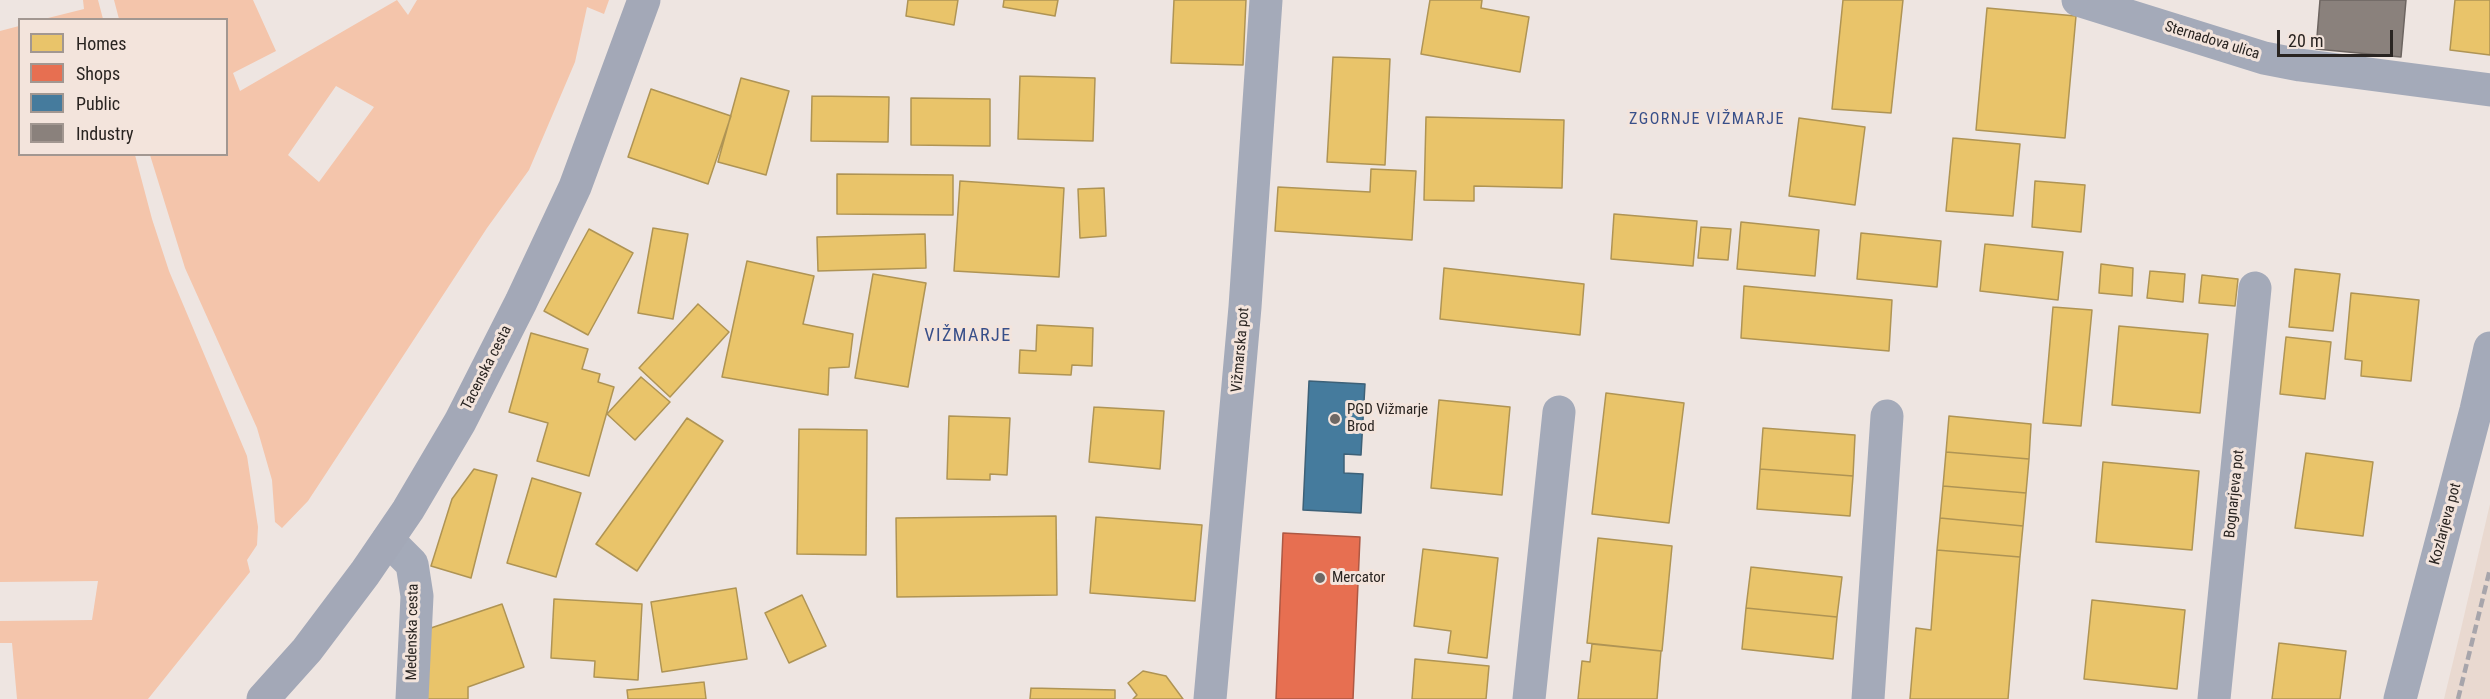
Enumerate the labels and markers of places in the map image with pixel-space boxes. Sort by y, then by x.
place label: PGD Vižmarje Brod [1347,401,1428,436]
marker: PGD Vižmarje Brod [1328,412,1342,426]
place label: Mercator [1332,569,1385,587]
marker: Mercator [1313,571,1327,585]

